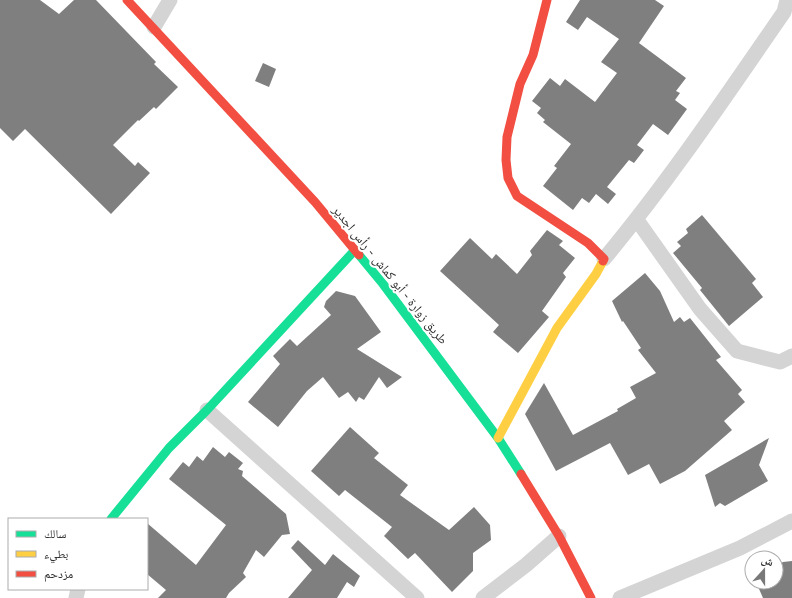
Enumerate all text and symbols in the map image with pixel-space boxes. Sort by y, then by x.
street label: طريق زوارة - أبو كماش - رأس اجدير [328,201,452,348]
legend [8,518,148,590]
text: سالك [44,526,66,542]
text: بطيء [44,546,68,564]
north arrow [744,550,784,590]
text: ش [759,552,776,570]
text: مزدحم [44,566,73,582]

